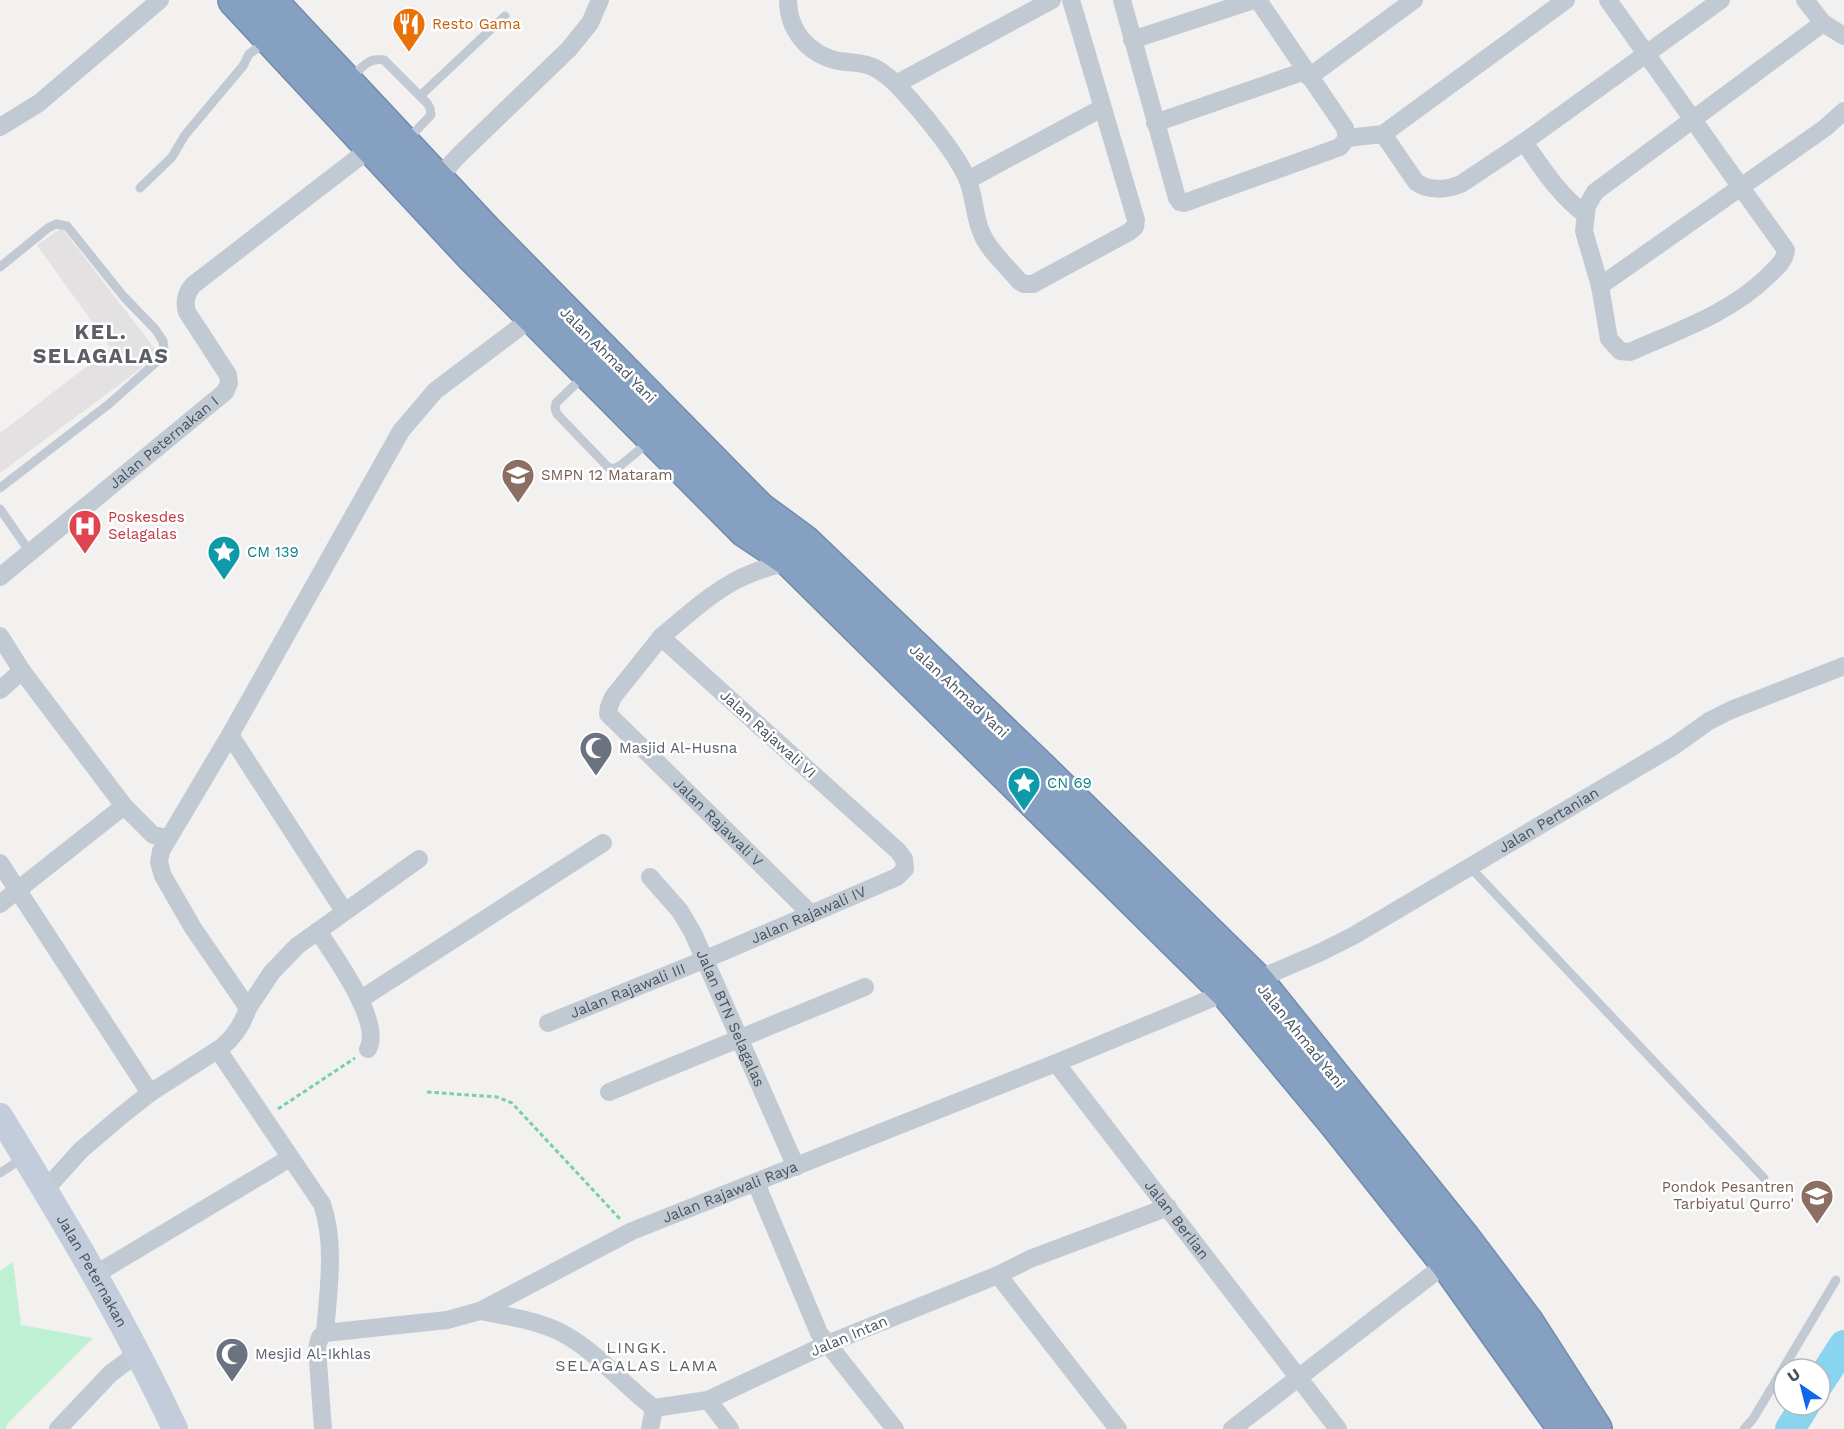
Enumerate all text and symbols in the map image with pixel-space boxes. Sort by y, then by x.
restaurant icon: Resto Gama [391,6,427,53]
place label: Resto Gama [432,15,521,33]
street label: Jalan Ahmad Yani [556,303,660,407]
district label: KEL. SELAGALAS [33,319,169,368]
street label: Jalan Peternakan I [105,392,222,493]
school or university icon: SMPN 12 Mataram [500,457,536,504]
place label: SMPN 12 Mataram [541,466,673,484]
hospital icon: Poskesdes Selagalas [67,508,103,555]
place label: Poskesdes Selagalas [108,508,185,543]
place icon: CM 139 [206,534,242,581]
place label: CM 139 [247,543,299,561]
street label: Jalan Ahmad Yani [906,641,1012,741]
street label: Jalan Rajawali VI [716,686,820,782]
mosque icon: Masjid Al-Husna [578,730,614,777]
place label: Masjid Al-Husna [619,739,738,757]
place icon: CN 69 [1006,765,1042,812]
street label: Jalan Rajawali V [669,774,767,871]
place label: CN 69 [1047,774,1092,792]
street label: Jalan Pertanian [1495,784,1602,857]
street label: Jalan Rajawali IV [748,882,869,948]
street label: Jalan BTN Selagalas [692,947,769,1090]
street label: Jalan Rajawali III [567,959,688,1022]
street label: Jalan Ahmad Yani [1254,980,1348,1092]
street label: Jalan Rajawali Raya [660,1157,801,1227]
street label: Jalan Berlian [1141,1177,1213,1263]
place label: Pondok Pesantren Tarbiyatul Qurro' [1662,1178,1794,1213]
school or university icon: Pondok Pesantren Tarbiyatul Qurro' [1799,1178,1835,1225]
street label: Jalan Peternakan [53,1211,131,1330]
street label: Jalan Intan [808,1312,890,1360]
mosque icon: Mesjid Al-Ikhlas [214,1336,250,1383]
district label: LINGK. SELAGALAS LAMA [555,1338,719,1375]
place label: Mesjid Al-Ikhlas [255,1345,371,1363]
north arrow [1772,1357,1832,1417]
text: U [1784,1364,1804,1386]

